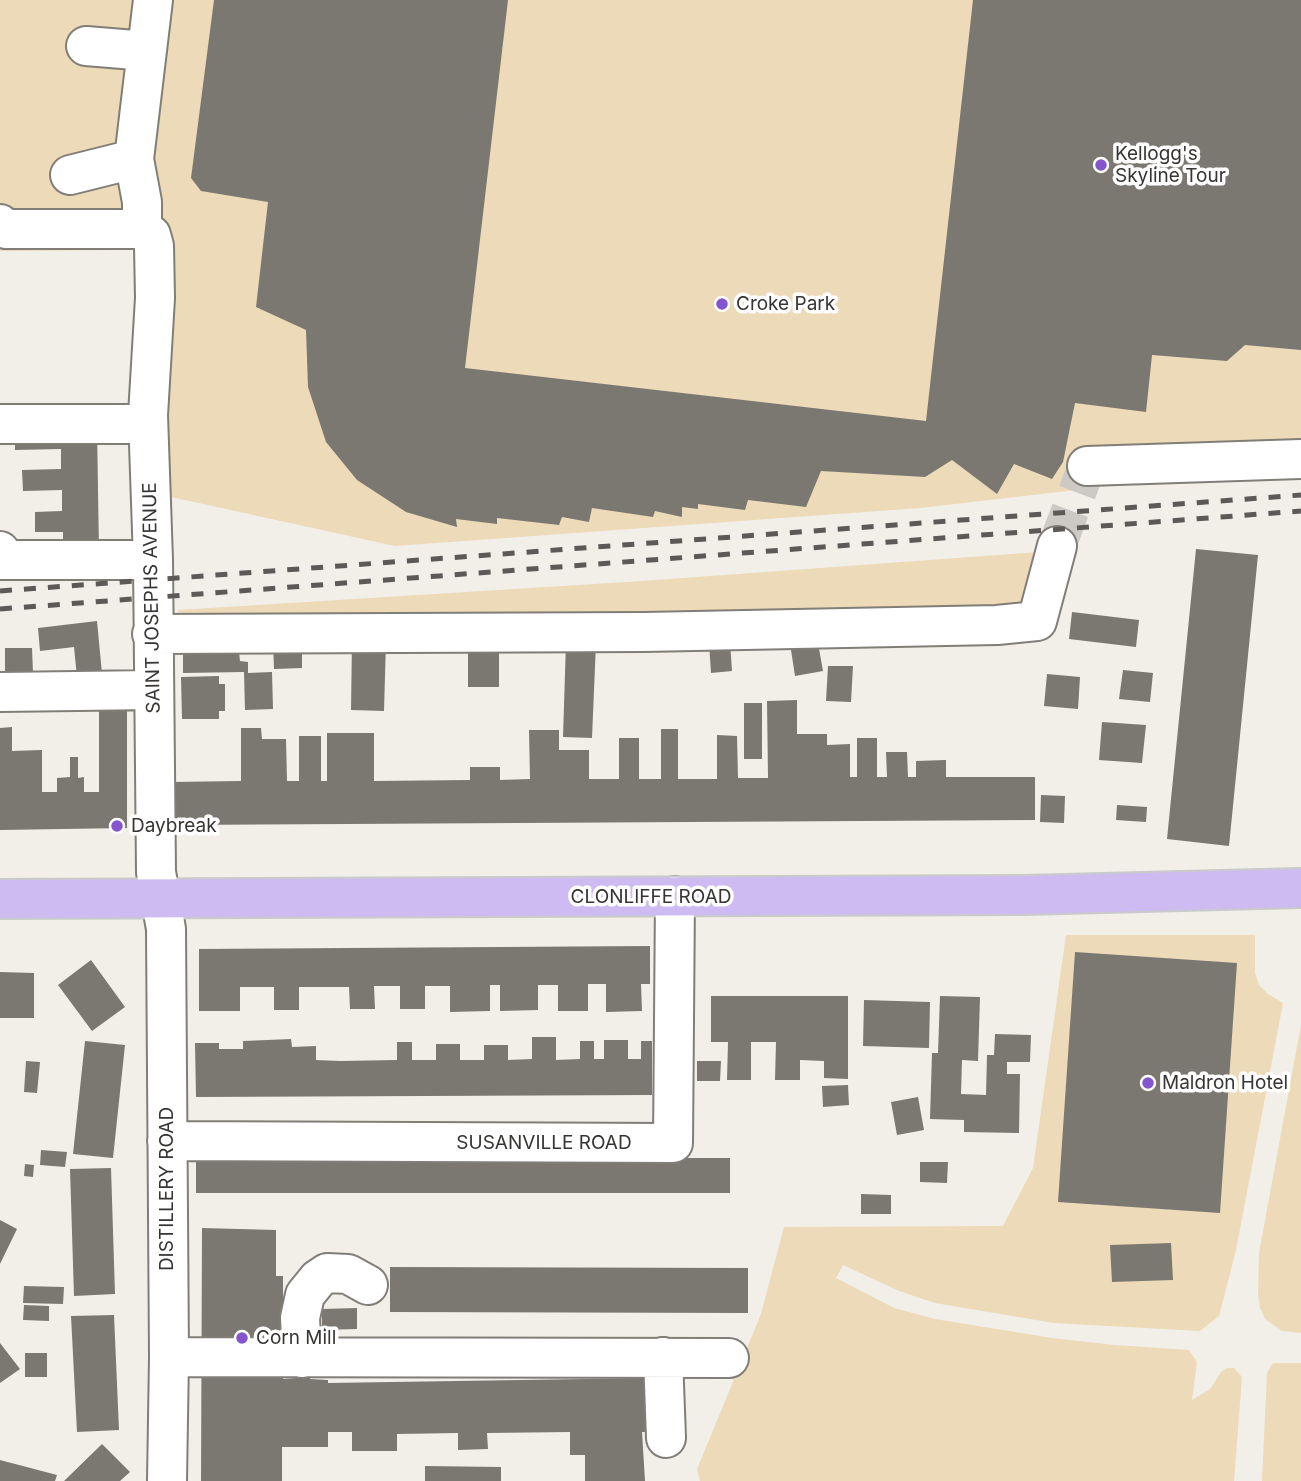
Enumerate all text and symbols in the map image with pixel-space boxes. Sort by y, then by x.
place label: Kellogg's Skyline Tour [1115,143,1226,187]
marker: Kellogg's Skyline Tour [1093,157,1109,173]
place label: Croke Park [736,293,835,315]
marker: Croke Park [714,296,730,312]
street label: SAINT JOSEPHS AVENUE [139,482,165,714]
place label: Daybreak [131,815,217,837]
marker: Daybreak [109,818,125,834]
street label: CLONLIFFE ROAD [571,886,731,908]
place label: Maldron Hotel [1162,1072,1288,1094]
marker: Maldron Hotel [1140,1075,1156,1091]
street label: DISTILLERY ROAD [156,1107,178,1271]
street label: SUSANVILLE ROAD [456,1132,632,1154]
place label: Corn Mill [256,1327,336,1349]
marker: Corn Mill [234,1330,250,1346]

